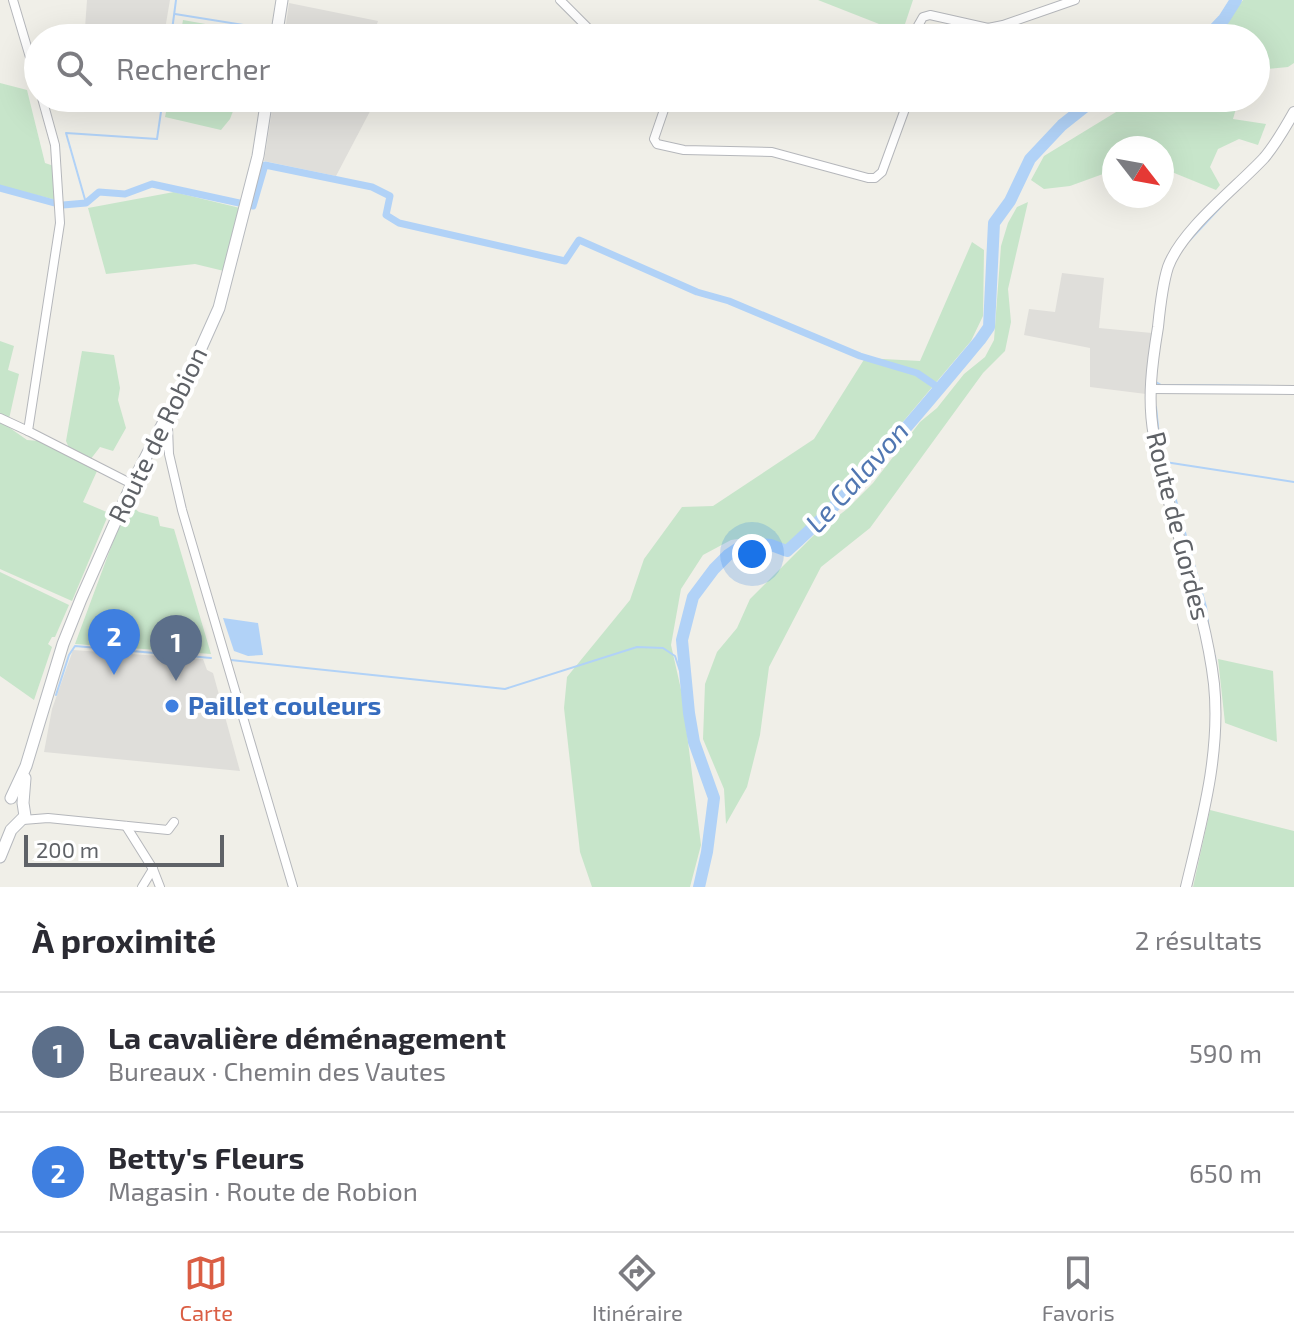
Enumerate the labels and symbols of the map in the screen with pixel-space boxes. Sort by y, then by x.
north arrow [1102,136,1174,208]
street label: Route de Robion [101,341,213,527]
water label: Le Calavon [797,414,915,539]
street label: Route de Gordes [1141,428,1218,623]
your location [732,534,772,574]
pin: 2 [88,609,140,675]
pin: 1 [150,615,202,681]
place label: Paillet couleurs [188,689,381,720]
marker: Paillet couleurs [163,697,181,715]
scale bar [24,831,224,867]

